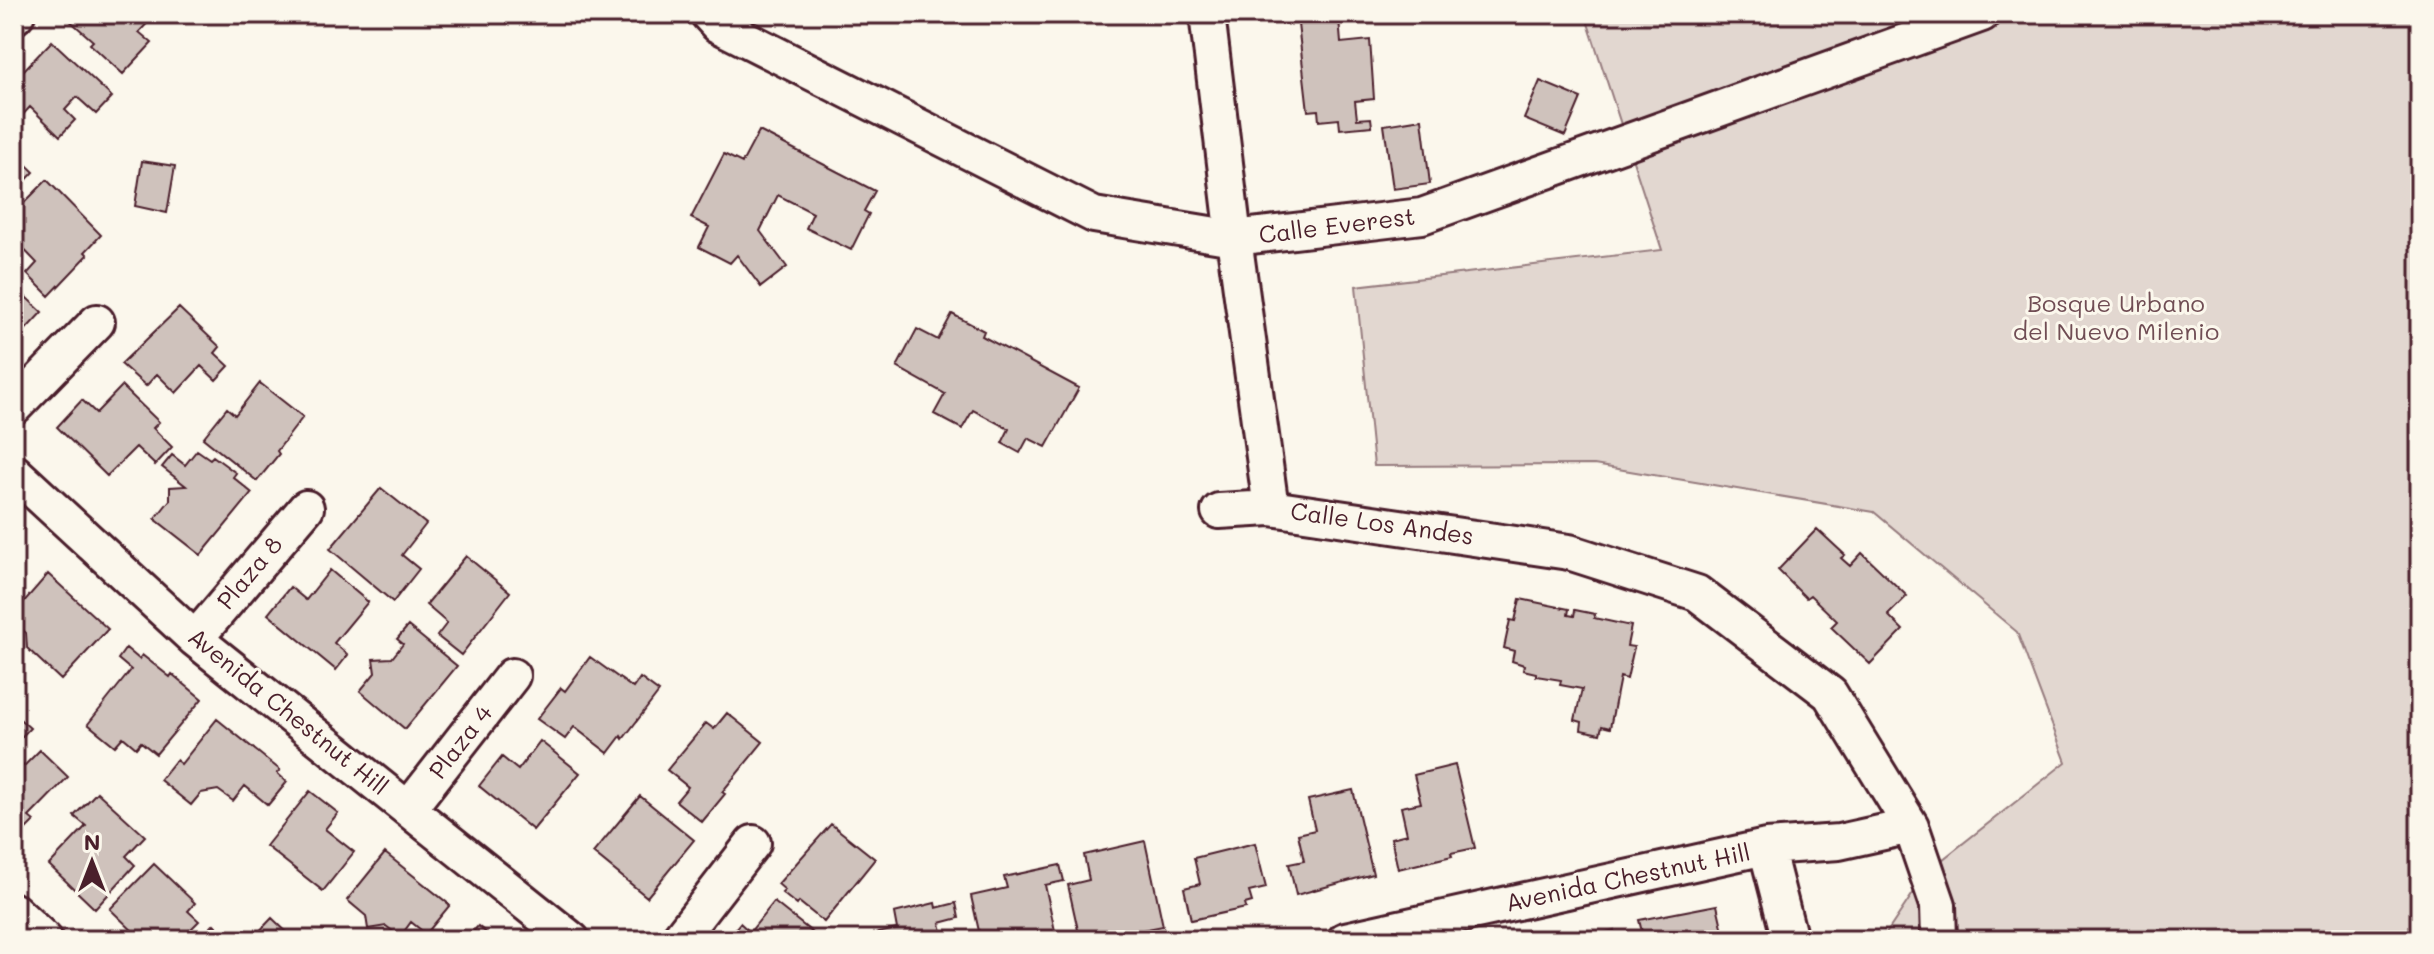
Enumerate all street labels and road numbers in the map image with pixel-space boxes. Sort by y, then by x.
street label: Calle Everest [1257,200,1417,249]
street label: Calle Los Andes [1289,494,1476,551]
street label: Plaza 8 [209,529,288,615]
street label: Avenida Chestnut Hill [182,620,396,801]
street label: Plaza 4 [421,698,498,784]
street label: Avenida Chestnut Hill [1503,835,1753,918]

